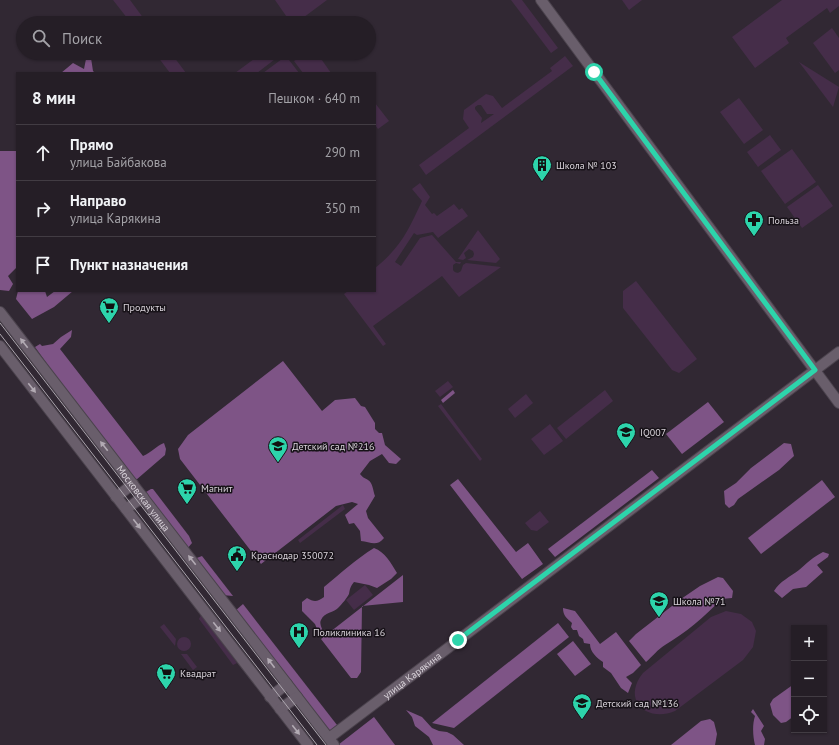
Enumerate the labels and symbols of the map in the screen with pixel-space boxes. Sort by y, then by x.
route start [585,63,603,81]
building icon: Школа № 103 [531,154,553,182]
place label: Школа № 103 [556,159,617,172]
pharmacy icon: Польза [743,209,765,237]
place label: Польза [768,214,799,227]
supermarket icon: Продукты [98,296,120,324]
place label: Продукты [123,301,166,314]
one-way arrow [20,337,28,348]
one-way arrow [28,383,36,393]
school or university icon: IQ007 [615,421,637,449]
place label: IQ007 [640,426,666,439]
school or university icon: Детский сад №216 [267,435,289,463]
one-way arrow [99,440,108,451]
place label: Детский сад №216 [292,440,374,453]
street label: Московская улица [114,462,173,534]
supermarket icon: Магнит [176,477,198,505]
place label: Магнит [201,482,232,495]
one-way arrow [133,519,142,530]
public building icon: Краснодар 350072 [226,544,248,572]
place label: Краснодар 350072 [251,549,334,562]
one-way arrow [187,554,196,565]
school or university icon: Школа №71 [648,590,670,618]
place label: Школа №71 [673,595,726,608]
hospital icon: Поликлиника 16 [288,621,310,649]
one-way arrow [213,622,221,633]
place label: Поликлиника 16 [313,626,385,639]
route end [449,631,467,649]
street label: улица Карякина [380,649,444,702]
one-way arrow [267,657,275,668]
supermarket icon: Квадрат [155,662,177,690]
place label: Квадрат [180,667,216,680]
school or university icon: Детский сад №136 [571,692,593,720]
place label: Детский сад №136 [596,697,678,710]
one-way arrow [292,725,300,736]

